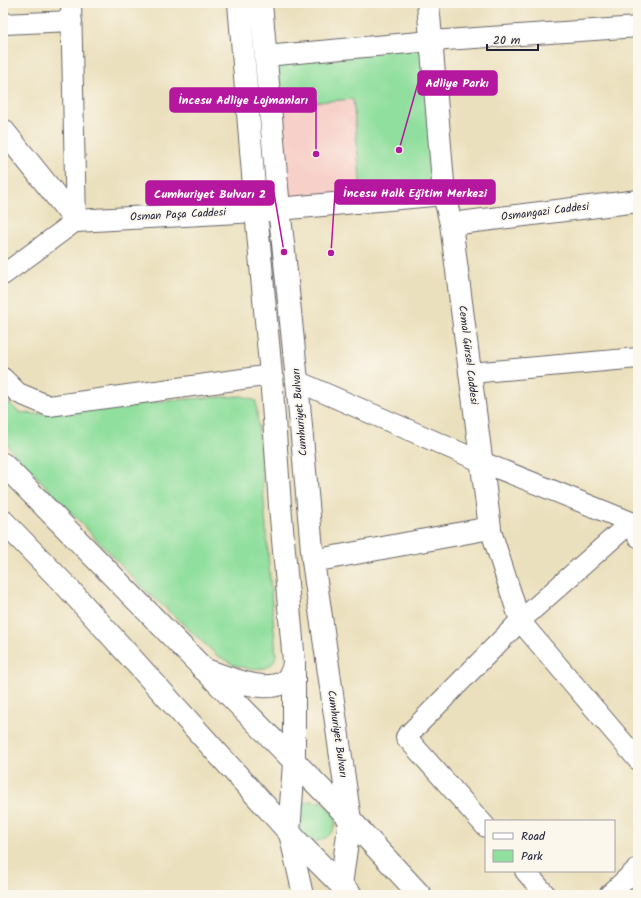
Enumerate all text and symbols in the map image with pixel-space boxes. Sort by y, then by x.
scale bar [487,26,538,52]
text: 20 m [493,31,521,50]
callout: Adliye Parkı [418,71,497,95]
text: Adliye Parkı [425,74,489,93]
callout: İncesu Adliye Lojmanları [170,88,316,112]
text: İncesu Adliye Lojmanları [178,91,308,110]
callout: İncesu Halk Eğitim Merkezi [335,180,495,204]
callout: Cumhuriyet Bulvarı 2 [146,181,274,205]
text: İncesu Halk Eğitim Merkezi [343,184,488,203]
text: Cumhuriyet Bulvarı 2 [154,185,266,204]
street label: Osmangazi Caddesi [500,198,590,226]
street label: Osman Paşa Caddesi [130,203,227,226]
street label: Cemal Gürsel Caddesi [453,304,483,406]
street label: Cumhuriyet Bulvarı [287,367,313,457]
street label: Cumhuriyet Bulvarı [322,689,352,779]
legend [485,820,615,872]
text: Road [521,827,546,846]
text: Park [521,847,543,866]

